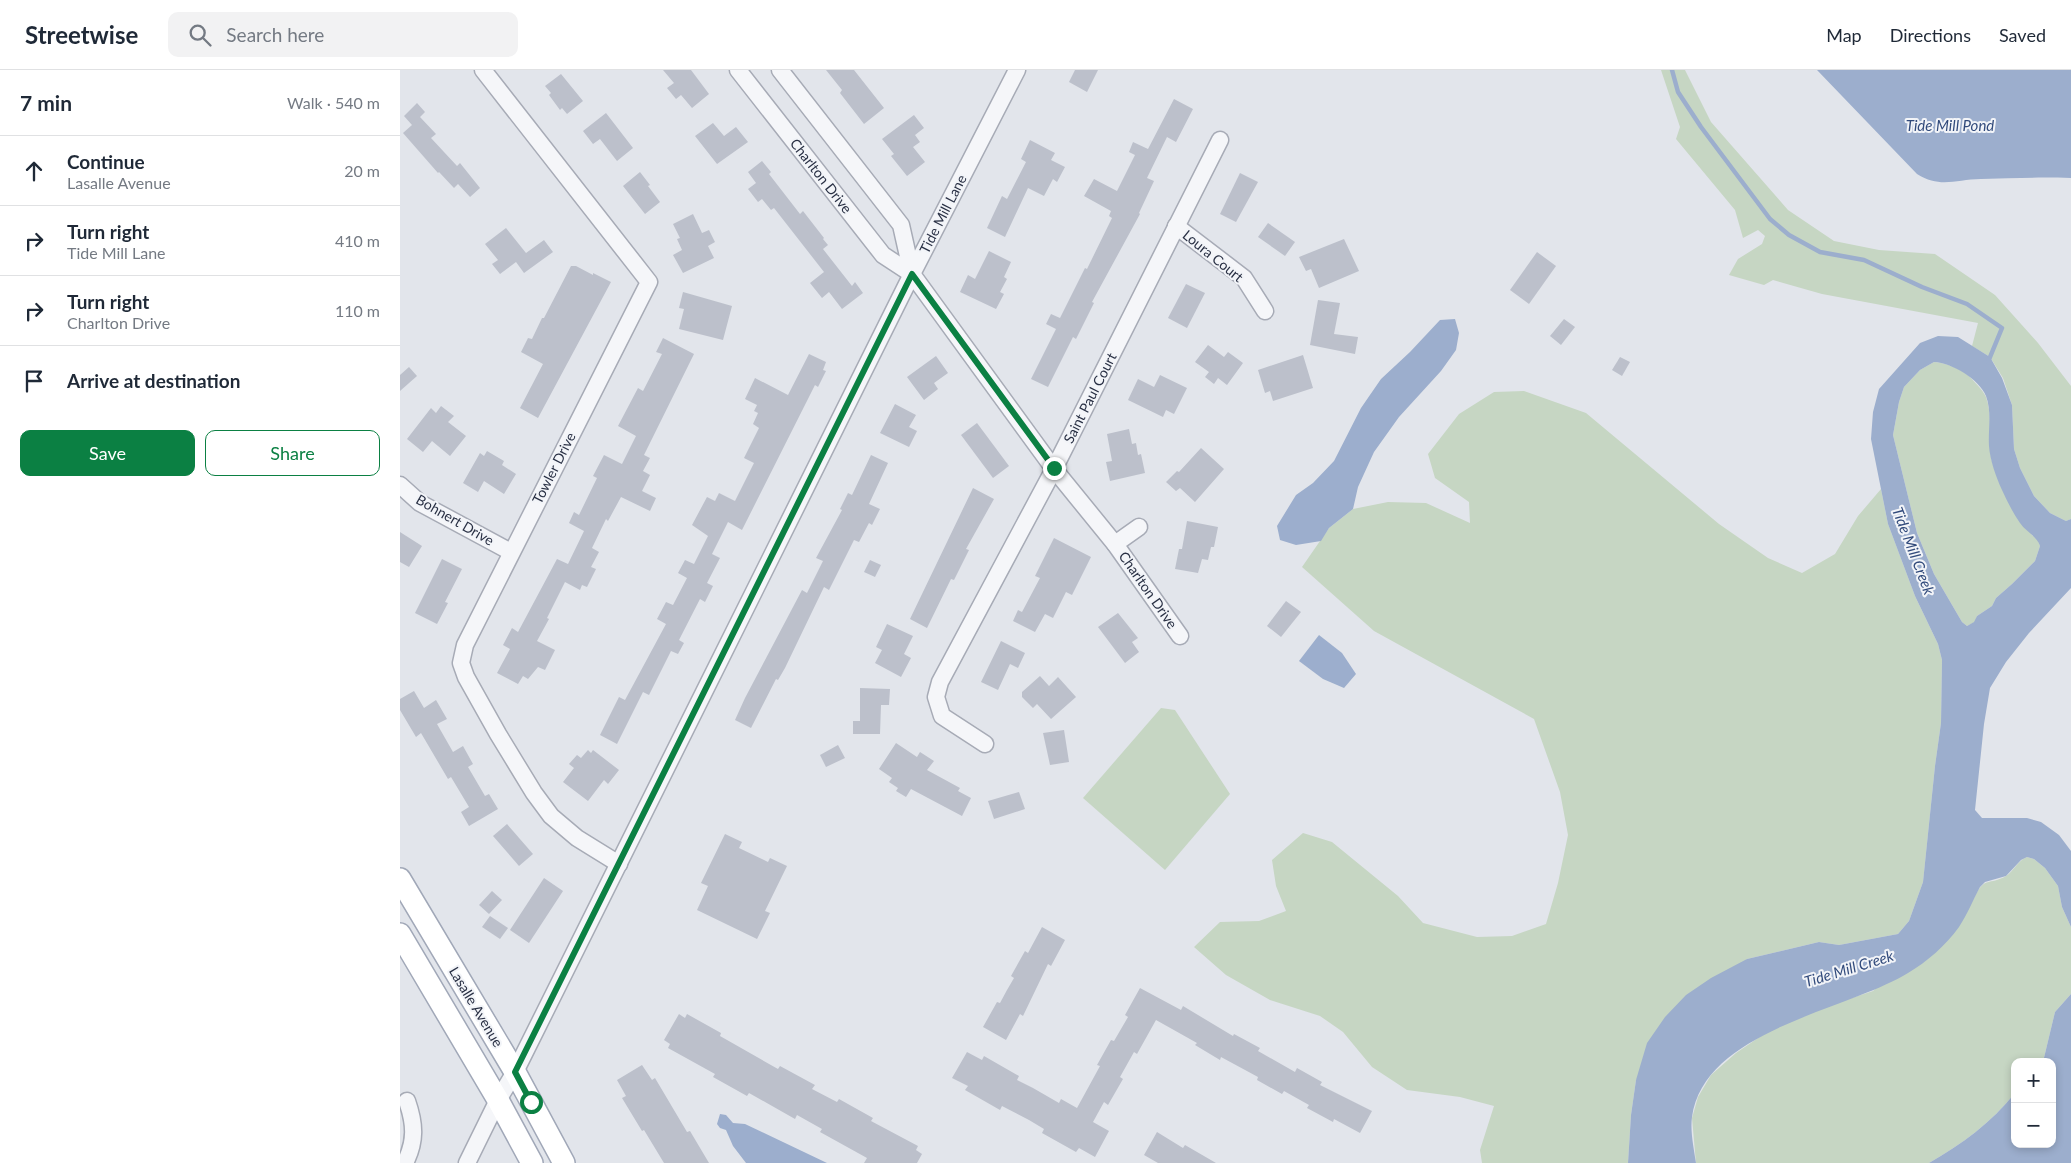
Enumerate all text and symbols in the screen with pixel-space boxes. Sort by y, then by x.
search box [168,12,518,57]
text: Streetwise [25,20,138,49]
icon: search [186,21,214,49]
text: Search here [226,23,324,46]
text: Map [1826,24,1862,46]
text: Directions [1890,24,1971,46]
text: Saved [1999,24,2046,46]
text: 7 min [20,90,72,115]
text: Walk · 540 m [287,93,380,112]
water label: Tide Mill Pond [1906,116,1994,134]
street label: Charlton Drive [787,135,856,216]
text: Continue [67,150,145,173]
icon: ahead [20,157,48,185]
text: 20 m [344,161,380,180]
street label: Tide Mill Lane [915,172,970,256]
text: Lasalle Avenue [67,173,171,192]
text: Turn right [67,220,149,243]
street label: Loura Court [1180,226,1247,285]
icon: right [20,227,48,255]
text: 410 m [335,231,380,250]
text: Tide Mill Lane [67,243,166,262]
text: Turn right [67,290,149,313]
icon: right [20,297,48,325]
text: 110 m [335,301,380,320]
text: Charlton Drive [67,313,170,332]
street label: Saint Paul Court [1059,350,1120,446]
icon: arrive [20,367,48,395]
text: Arrive at destination [67,369,240,392]
street label: Towler Drive [528,429,579,506]
button: Save [20,430,195,476]
button: Share [205,430,380,476]
route end [1043,457,1066,480]
street label: Bohnert Drive [413,490,497,549]
water label: Tide Mill Creek [1889,504,1939,598]
street label: Charlton Drive [1116,548,1181,632]
water label: Tide Mill Creek [1802,946,1896,990]
street label: Lasalle Avenue [446,964,507,1050]
map controls [2011,1058,2056,1148]
button: + [2011,1058,2056,1103]
route start [520,1091,543,1114]
button: − [2011,1103,2056,1148]

